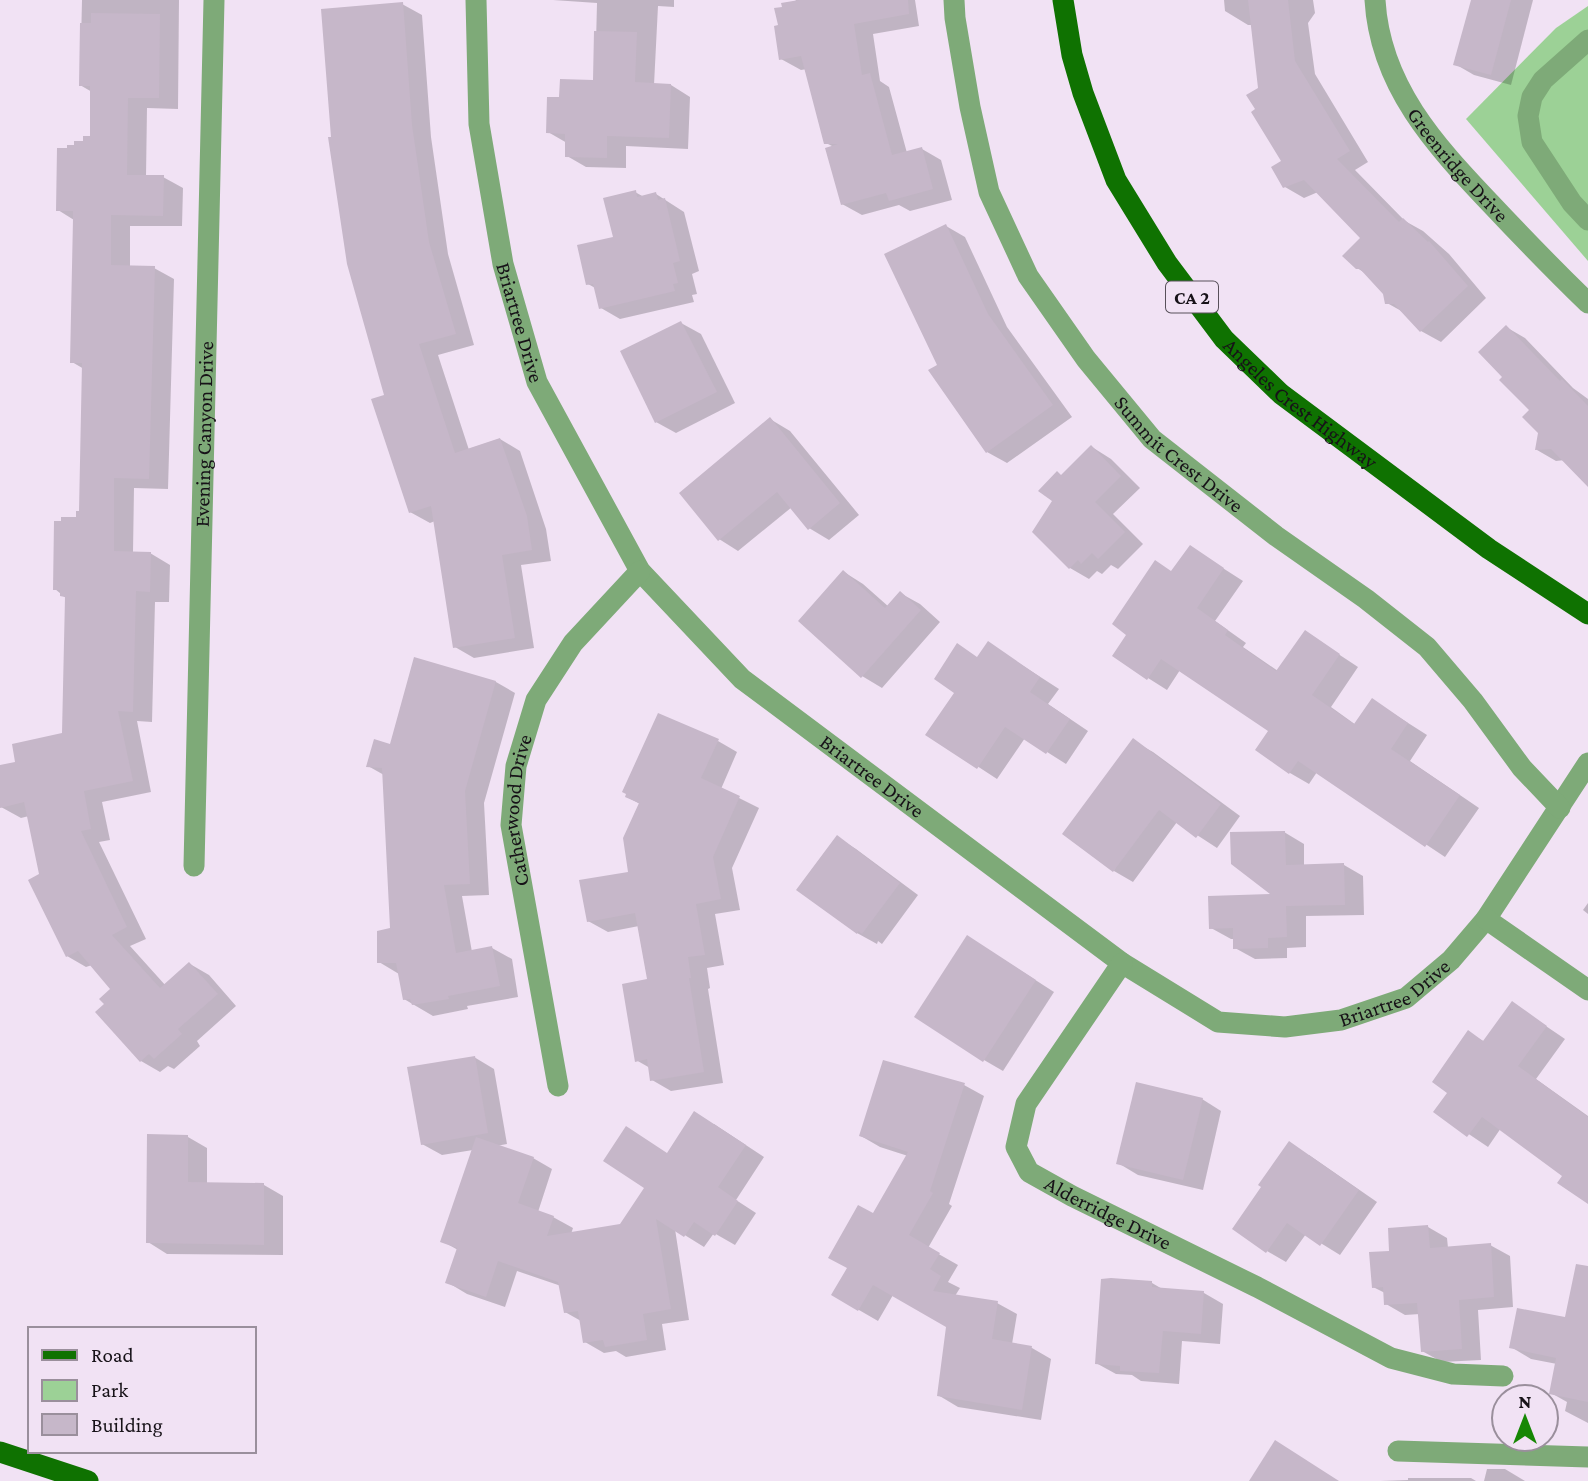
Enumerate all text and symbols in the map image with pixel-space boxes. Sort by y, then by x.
street label: Greenridge Drive [1402,103,1514,227]
street label: Briartree Drive [491,260,549,385]
road number: CA 2 [1166,282,1218,312]
street label: Angeles Crest Highway [1219,333,1382,474]
street label: Evening Canyon Drive [190,341,218,527]
street label: Summit Crest Drive [1109,391,1248,518]
street label: Briartree Drive [815,730,929,823]
street label: Catherwood Drive [499,731,537,888]
street label: Briartree Drive [1336,954,1455,1032]
street label: Alderridge Drive [1041,1171,1175,1255]
legend [28,1327,256,1453]
text: Road [91,1343,134,1367]
text: Park [91,1378,128,1402]
north arrow [1490,1383,1560,1453]
text: N [1519,1391,1532,1412]
text: Building [91,1413,163,1437]

